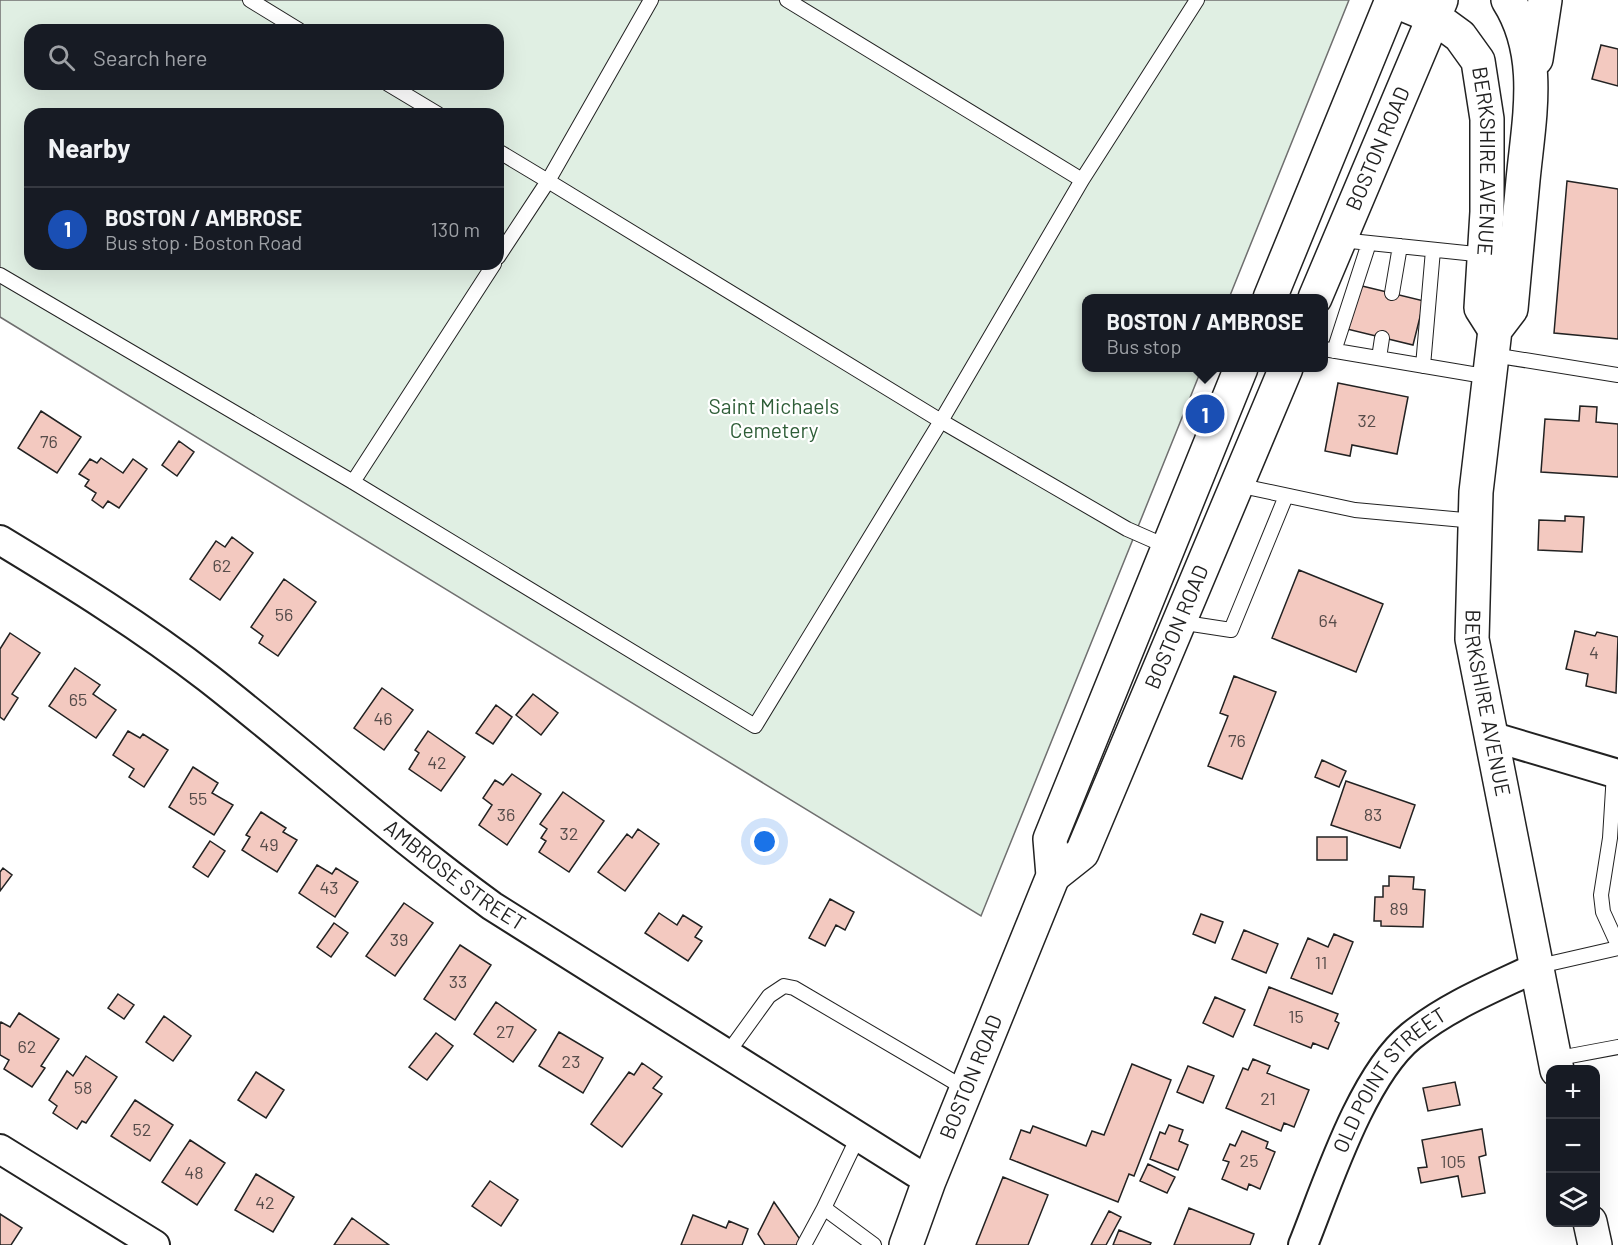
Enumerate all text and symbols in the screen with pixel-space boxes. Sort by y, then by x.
search box [24,24,504,90]
icon: search [45,41,78,74]
text: Search here [93,44,207,70]
street label: BERKSHIRE AVENUE [1468,65,1501,257]
street label: BOSTON ROAD [1339,83,1414,214]
text: Nearby [48,132,130,163]
text: BOSTON / AMBROSE [105,204,302,230]
text: 1 [64,217,71,241]
text: 130 m [431,217,480,241]
text: Bus stop · Boston Road [105,230,302,254]
popup [1082,294,1328,372]
text: BOSTON / AMBROSE [1106,308,1304,334]
text: Bus stop [1106,334,1182,358]
pin: 1 [1186,392,1224,436]
park label: Saint Michaels Cemetery [709,393,839,442]
house number: 32 [1358,409,1376,431]
house number: 76 [40,430,58,452]
house number: 62 [213,554,231,576]
street label: BOSTON ROAD [1138,561,1213,692]
house number: 56 [275,603,293,625]
house number: 64 [1318,609,1338,631]
street label: BERKSHIRE AVENUE [1461,609,1517,798]
house number: 4 [1589,641,1599,663]
house number: 65 [69,688,87,710]
house number: 46 [373,707,393,729]
house number: 76 [1228,729,1246,751]
house number: 42 [427,751,447,773]
house number: 55 [189,787,207,809]
house number: 36 [497,803,515,825]
house number: 83 [1364,803,1382,825]
street label: AMBROSE STREET [380,814,531,935]
house number: 32 [560,822,578,844]
your location [750,827,779,856]
house number: 49 [259,833,279,855]
house number: 43 [319,876,339,898]
house number: 89 [1390,897,1408,919]
house number: 39 [390,928,408,950]
house number: 11 [1315,951,1327,973]
house number: 33 [449,970,467,992]
street label: OLD POINT STREET [1327,1001,1450,1156]
house number: 15 [1288,1005,1304,1027]
street label: BOSTON ROAD [933,1011,1006,1143]
house number: 27 [496,1020,515,1042]
house number: 62 [18,1035,36,1057]
house number: 23 [562,1050,580,1072]
map controls [1546,1065,1600,1227]
button: + [1546,1065,1600,1119]
house number: 58 [74,1076,92,1098]
house number: 21 [1260,1087,1276,1109]
house number: 52 [133,1118,151,1140]
button: − [1546,1119,1600,1173]
house number: 25 [1240,1149,1258,1171]
house number: 105 [1440,1150,1466,1172]
house number: 48 [184,1161,204,1183]
button: layers [1546,1173,1600,1227]
house number: 42 [255,1191,275,1213]

